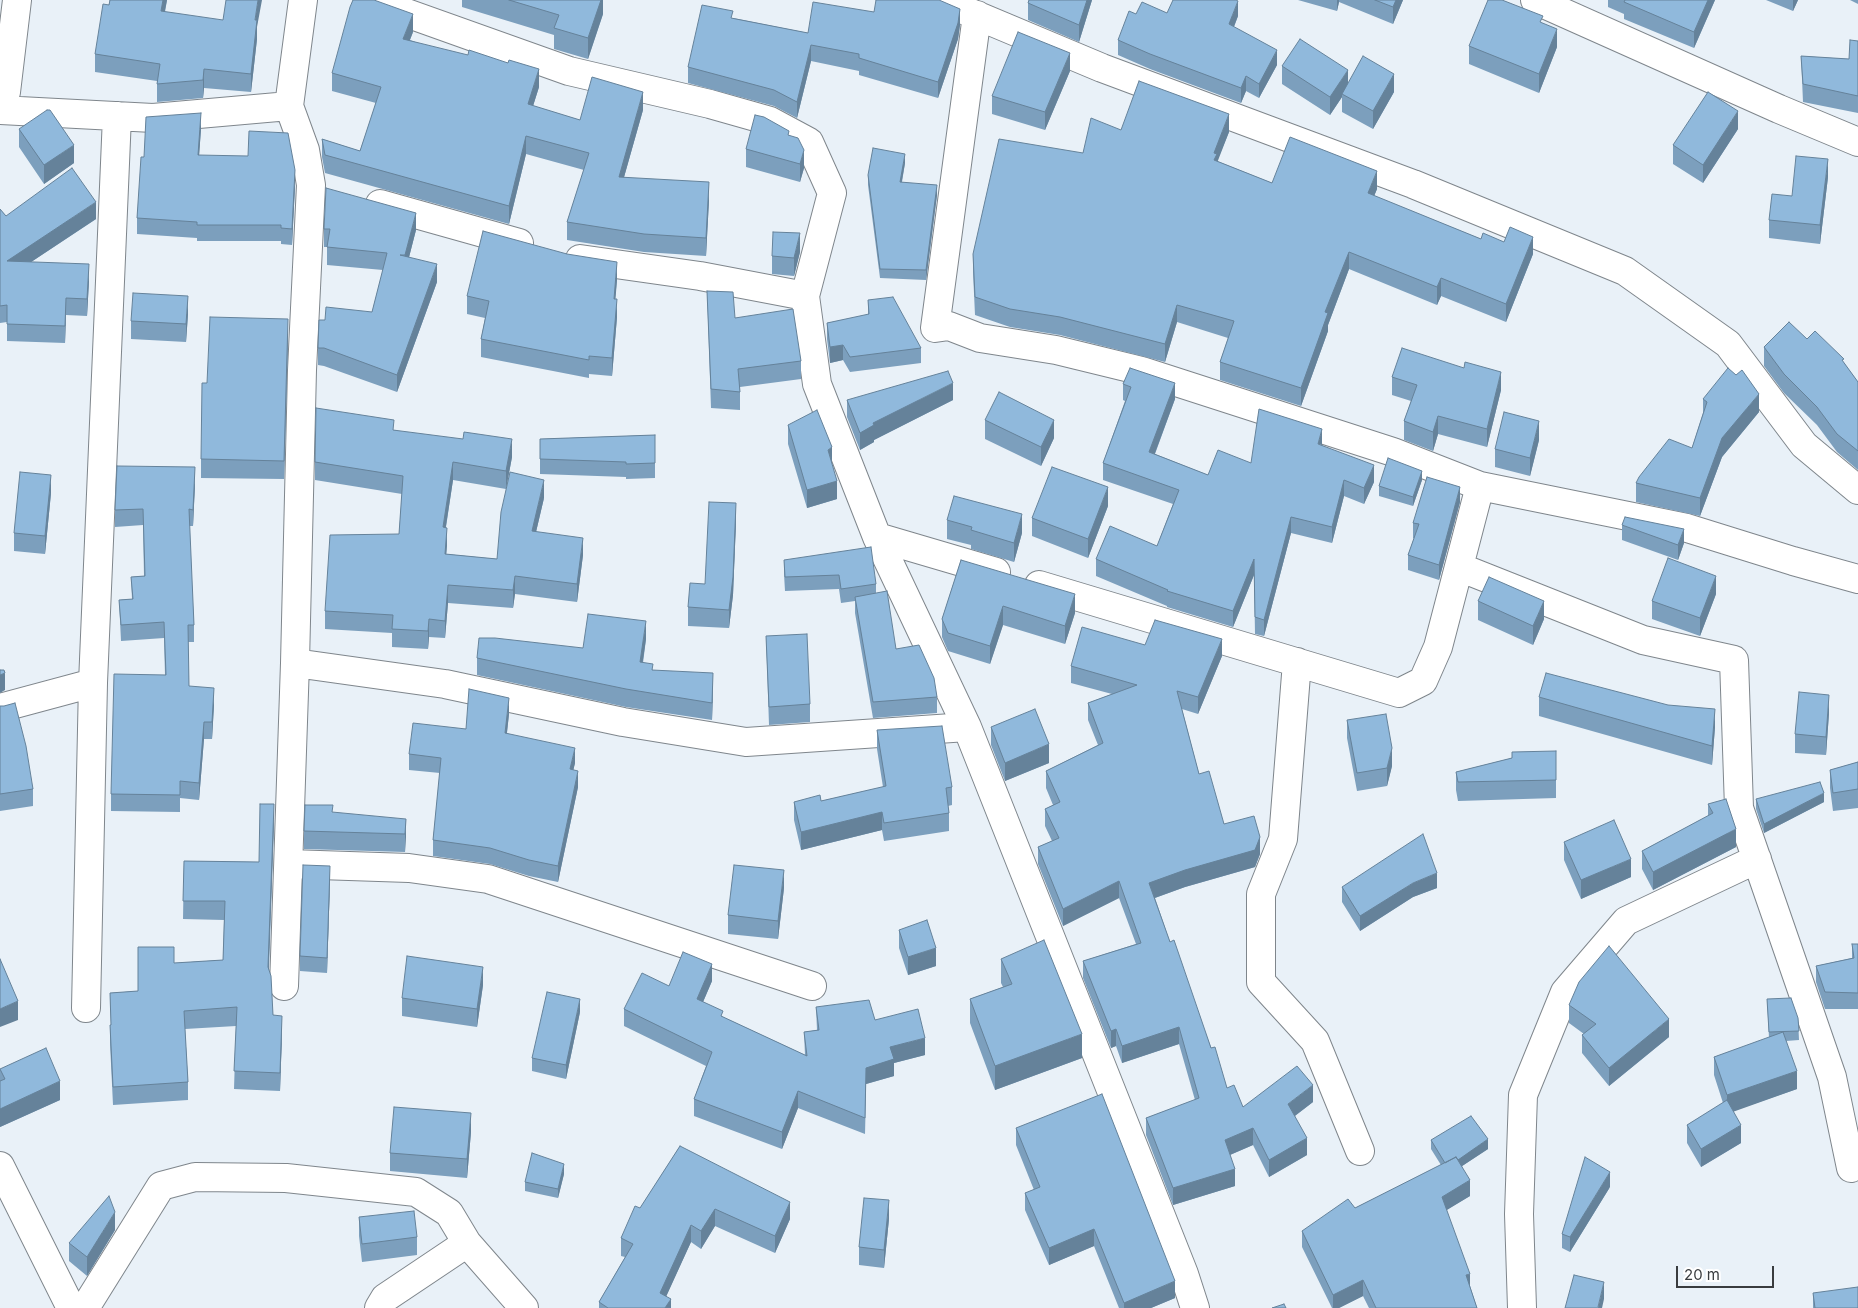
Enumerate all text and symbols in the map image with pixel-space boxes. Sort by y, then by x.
scale bar [1678,1256,1776,1288]
text: 20 m [1684,1265,1720,1284]

